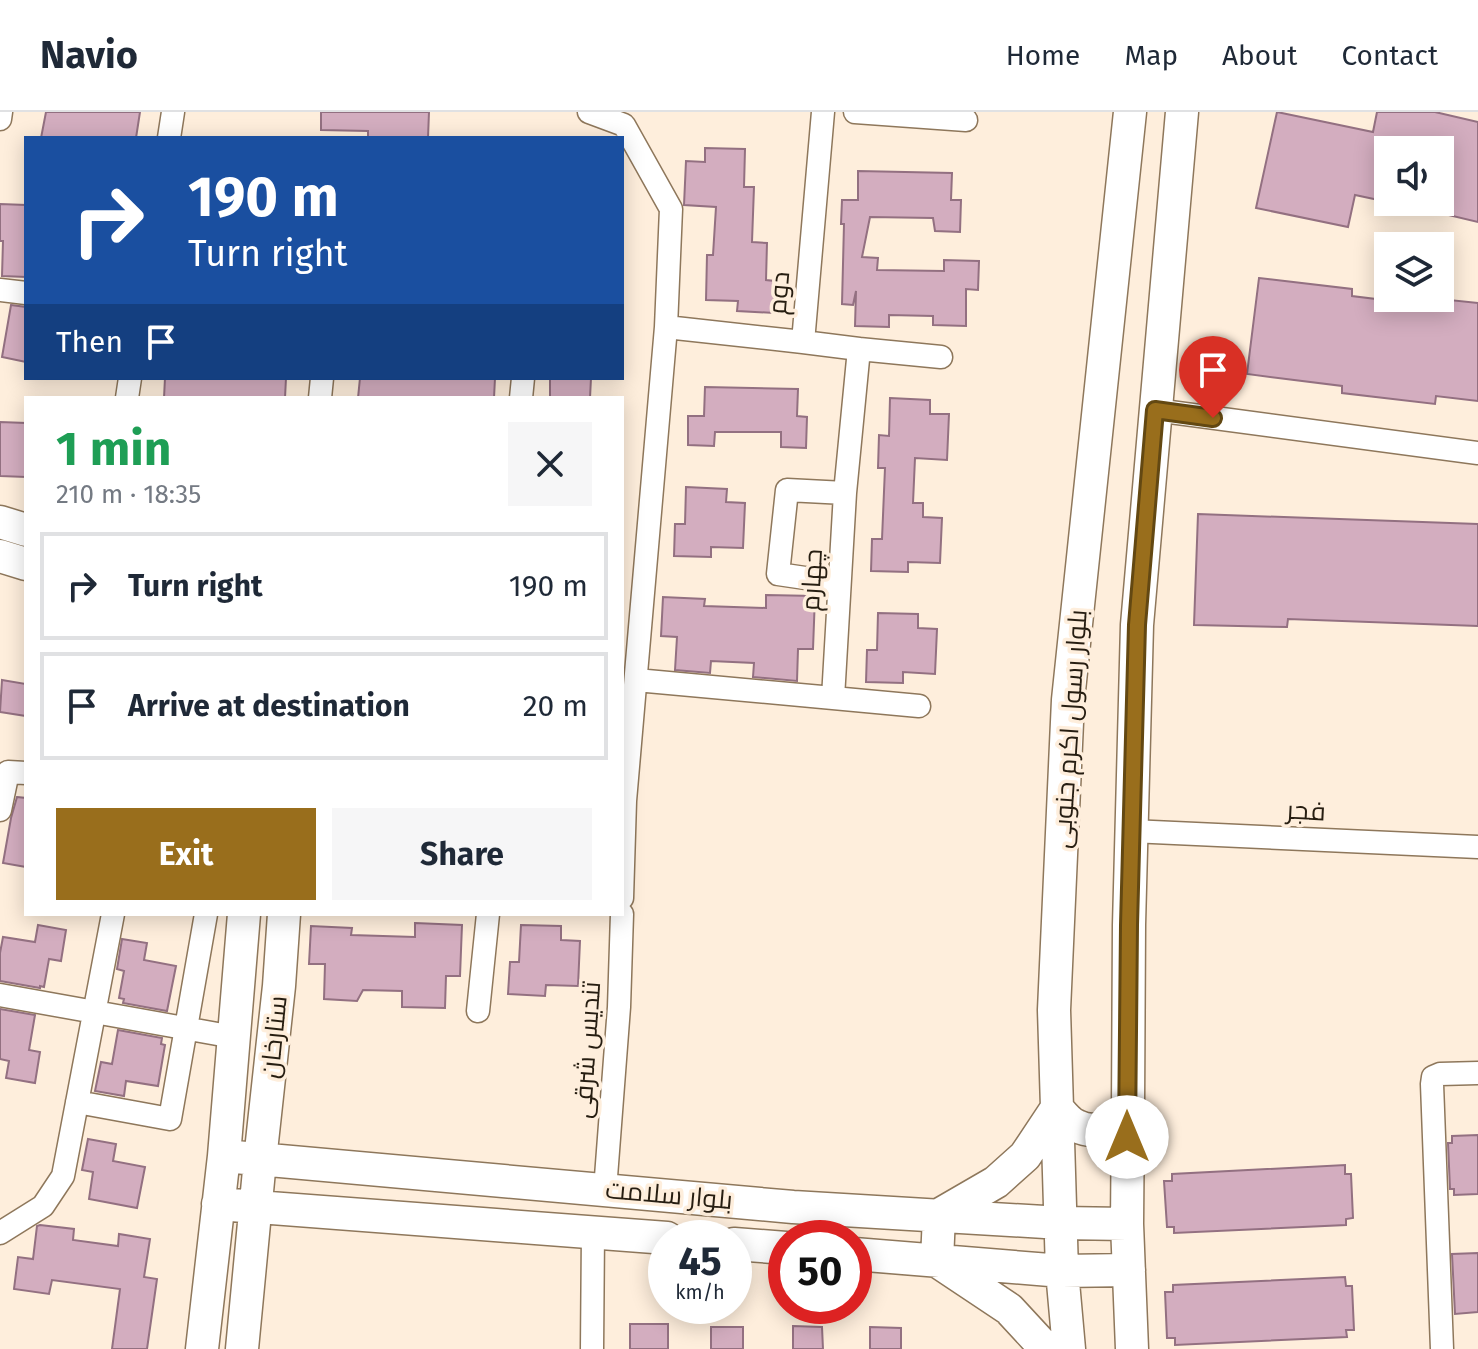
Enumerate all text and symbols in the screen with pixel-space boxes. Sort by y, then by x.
text: Navio [40,32,138,78]
text: Home [1006,39,1080,72]
text: Map [1124,39,1178,72]
text: About [1222,39,1297,72]
text: Contact [1341,39,1438,72]
map controls [1374,136,1454,312]
button: sound [1374,136,1454,216]
text: 190 m [188,164,339,231]
icon: right [56,168,160,272]
text: Turn right [188,232,348,276]
button: layers [1374,232,1454,312]
street label: دوم [762,270,798,316]
icon: arrive [139,320,183,364]
text: Then [56,324,123,360]
pin [1179,336,1247,418]
icon: arrive [1191,348,1235,392]
text: 1 min [56,420,171,478]
button: close [508,422,592,506]
text: 210 m · 18:35 [56,479,201,510]
street label: چهارم [795,548,831,612]
icon: right [60,564,104,608]
text: Turn right [128,568,263,604]
text: 190 m [509,568,588,604]
street label: بلوار رسول اکرم جنوبی [1046,608,1096,850]
icon: arrive [60,684,104,728]
text: Arrive at destination [128,688,410,724]
text: 20 m [523,688,588,724]
street label: فجر [1284,794,1326,828]
button: Exit [56,808,316,900]
button: Share [332,808,592,900]
street label: تندیس شرقی [567,980,607,1120]
street label: ستارخان [254,994,294,1080]
position arrow [1085,1095,1169,1179]
street label: بلوار سلامت [604,1174,734,1216]
speed limit sign: 50 [768,1220,872,1324]
text: 45 [678,1238,722,1286]
text: km/h [675,1280,725,1304]

